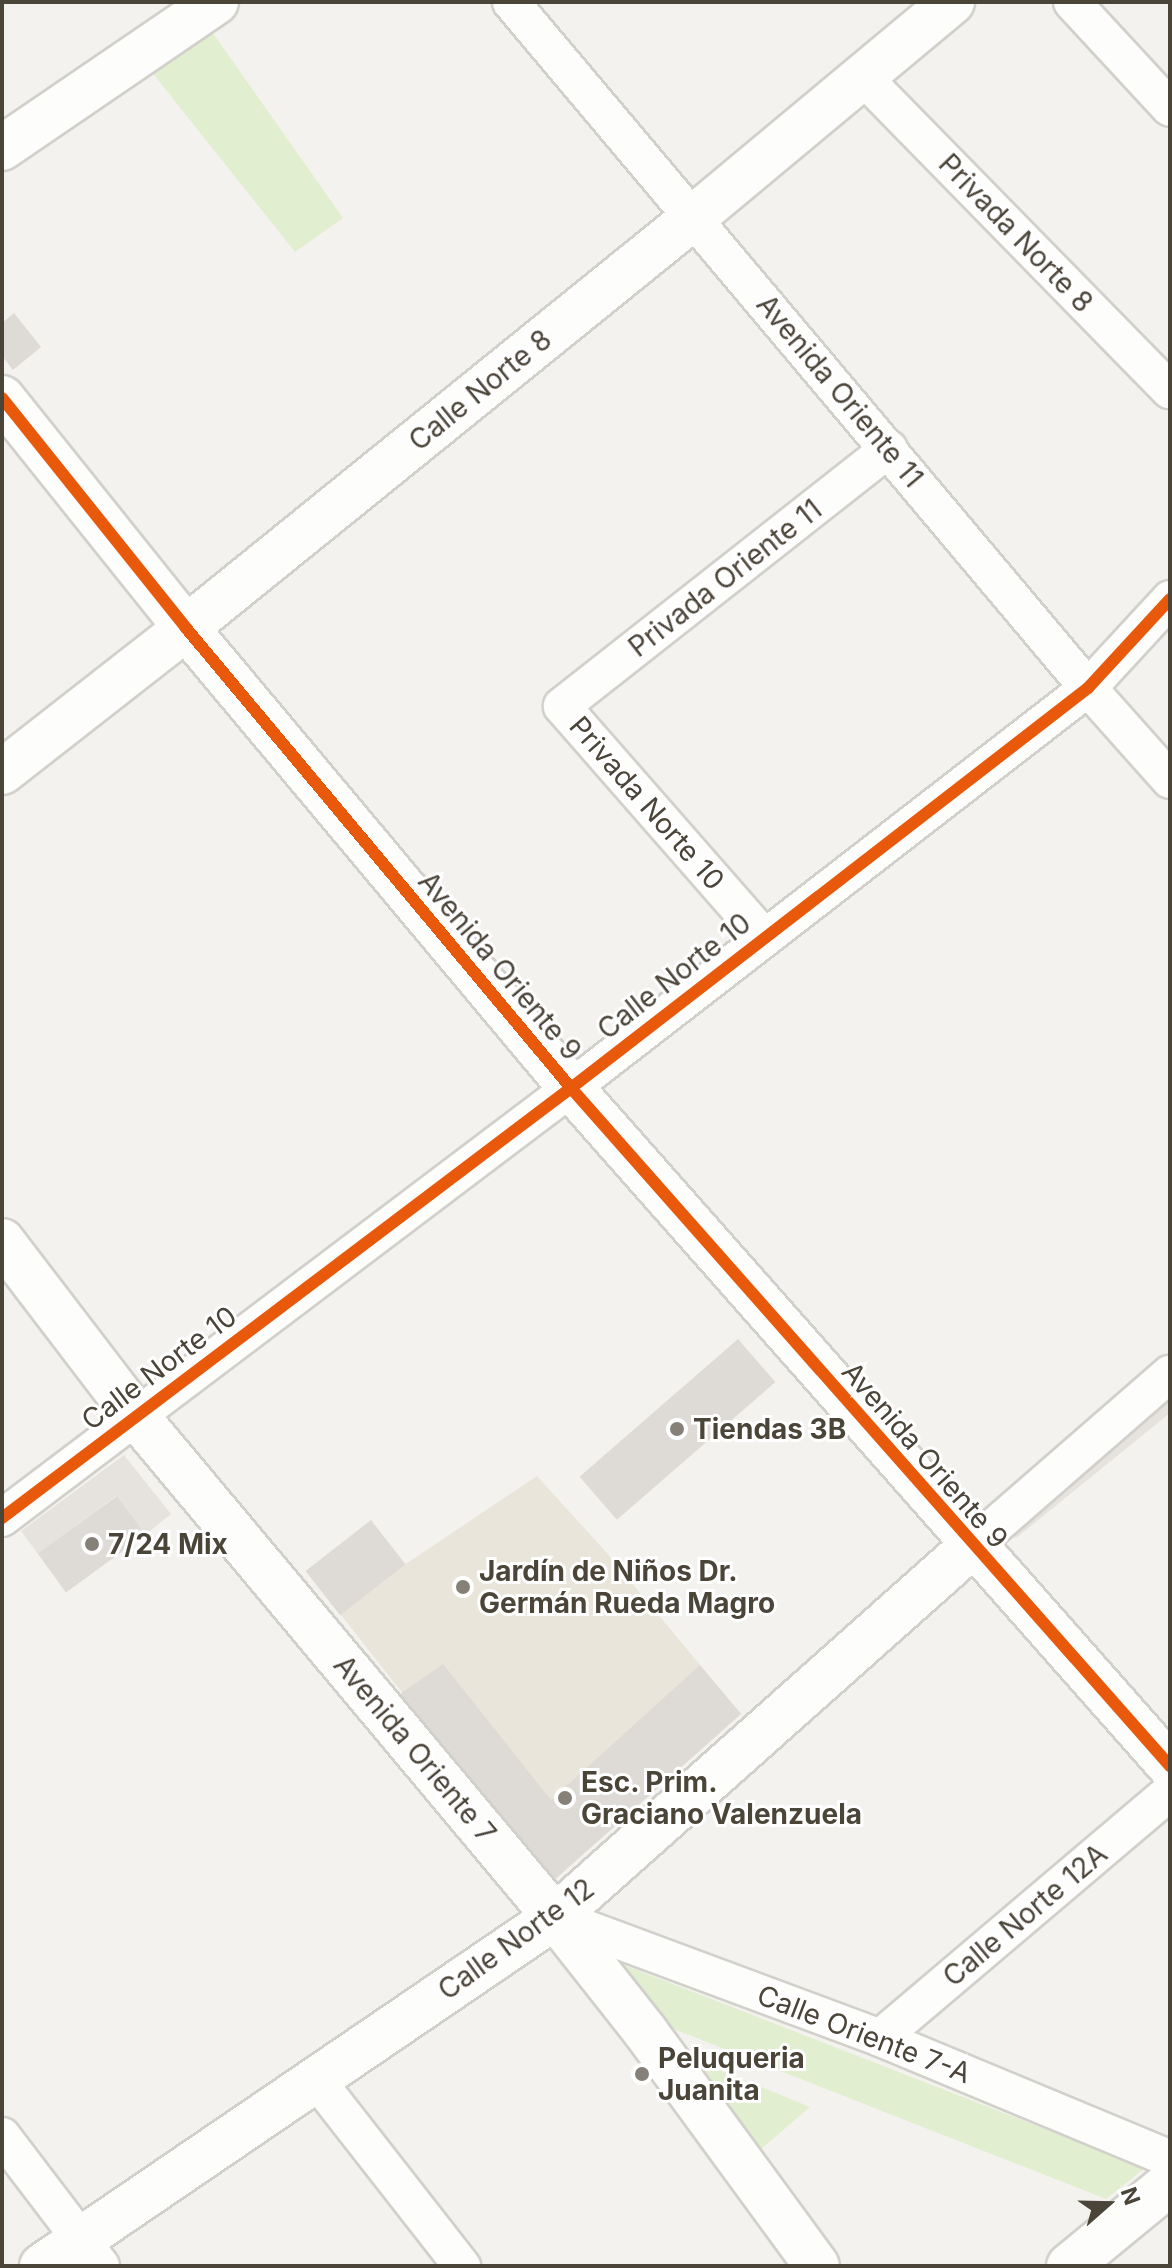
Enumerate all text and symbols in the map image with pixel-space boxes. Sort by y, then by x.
street label: Privada Norte 8 [932,147,1100,319]
street label: Avenida Oriente 11 [750,288,930,494]
street label: Calle Norte 8 [402,322,558,458]
street label: Privada Oriente 11 [622,492,828,664]
street label: Privada Norte 10 [563,709,731,897]
street label: Avenida Oriente 9 [411,865,589,1067]
street label: Calle Norte 10 [591,906,757,1046]
street label: Calle Norte 10 [75,1299,243,1437]
street label: Avenida Oriente 9 [835,1355,1015,1555]
place label: Tiendas 3B [693,1412,846,1446]
marker: Tiendas 3B [668,1420,686,1438]
place label: 7/24 Mix [108,1527,228,1561]
marker: 7/24 Mix [83,1535,101,1553]
place label: Jardín de Niños Dr. Germán Rueda Magro [479,1554,775,1620]
marker: Jardín de Niños Dr. Germán Rueda Magro [454,1578,472,1596]
street label: Avenida Oriente 7 [327,1649,503,1849]
place label: Esc. Prim. Graciano Valenzuela [581,1765,862,1831]
marker: Esc. Prim. Graciano Valenzuela [556,1789,574,1807]
street label: Calle Norte 12A [936,1837,1114,1993]
street label: Calle Norte 12 [432,1871,600,2007]
street label: Calle Oriente 7-A [752,1978,976,2090]
place label: Peluqueria Juanita [658,2041,805,2107]
marker: Peluqueria Juanita [633,2065,651,2083]
north arrow [1068,2164,1148,2244]
text: N [1115,2183,1146,2208]

